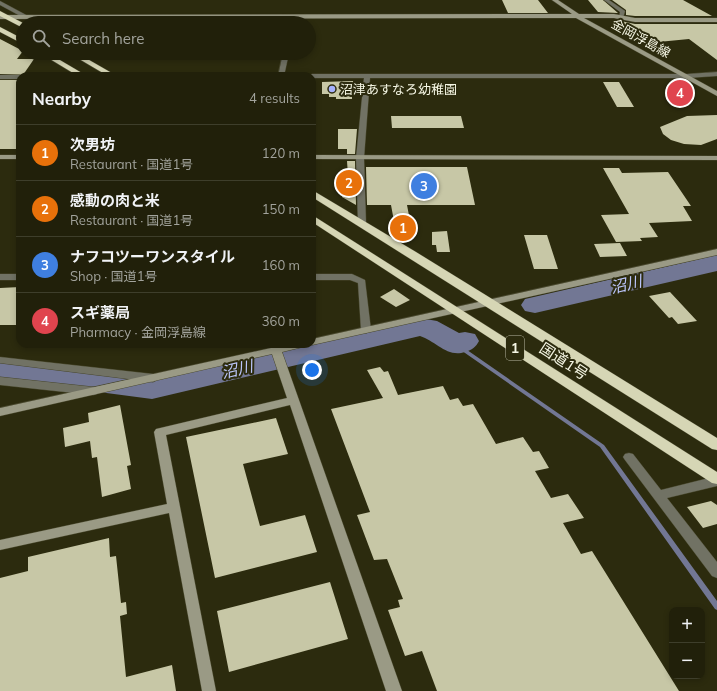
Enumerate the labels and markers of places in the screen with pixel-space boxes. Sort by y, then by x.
pin: 4 [667,78,693,108]
place label: 沼津あすなろ幼稚園 [340,81,457,97]
marker: 沼津あすなろ幼稚園 [327,84,337,94]
pin: 2 [336,168,362,198]
pin: 3 [411,171,437,201]
pin: 1 [390,213,416,243]

